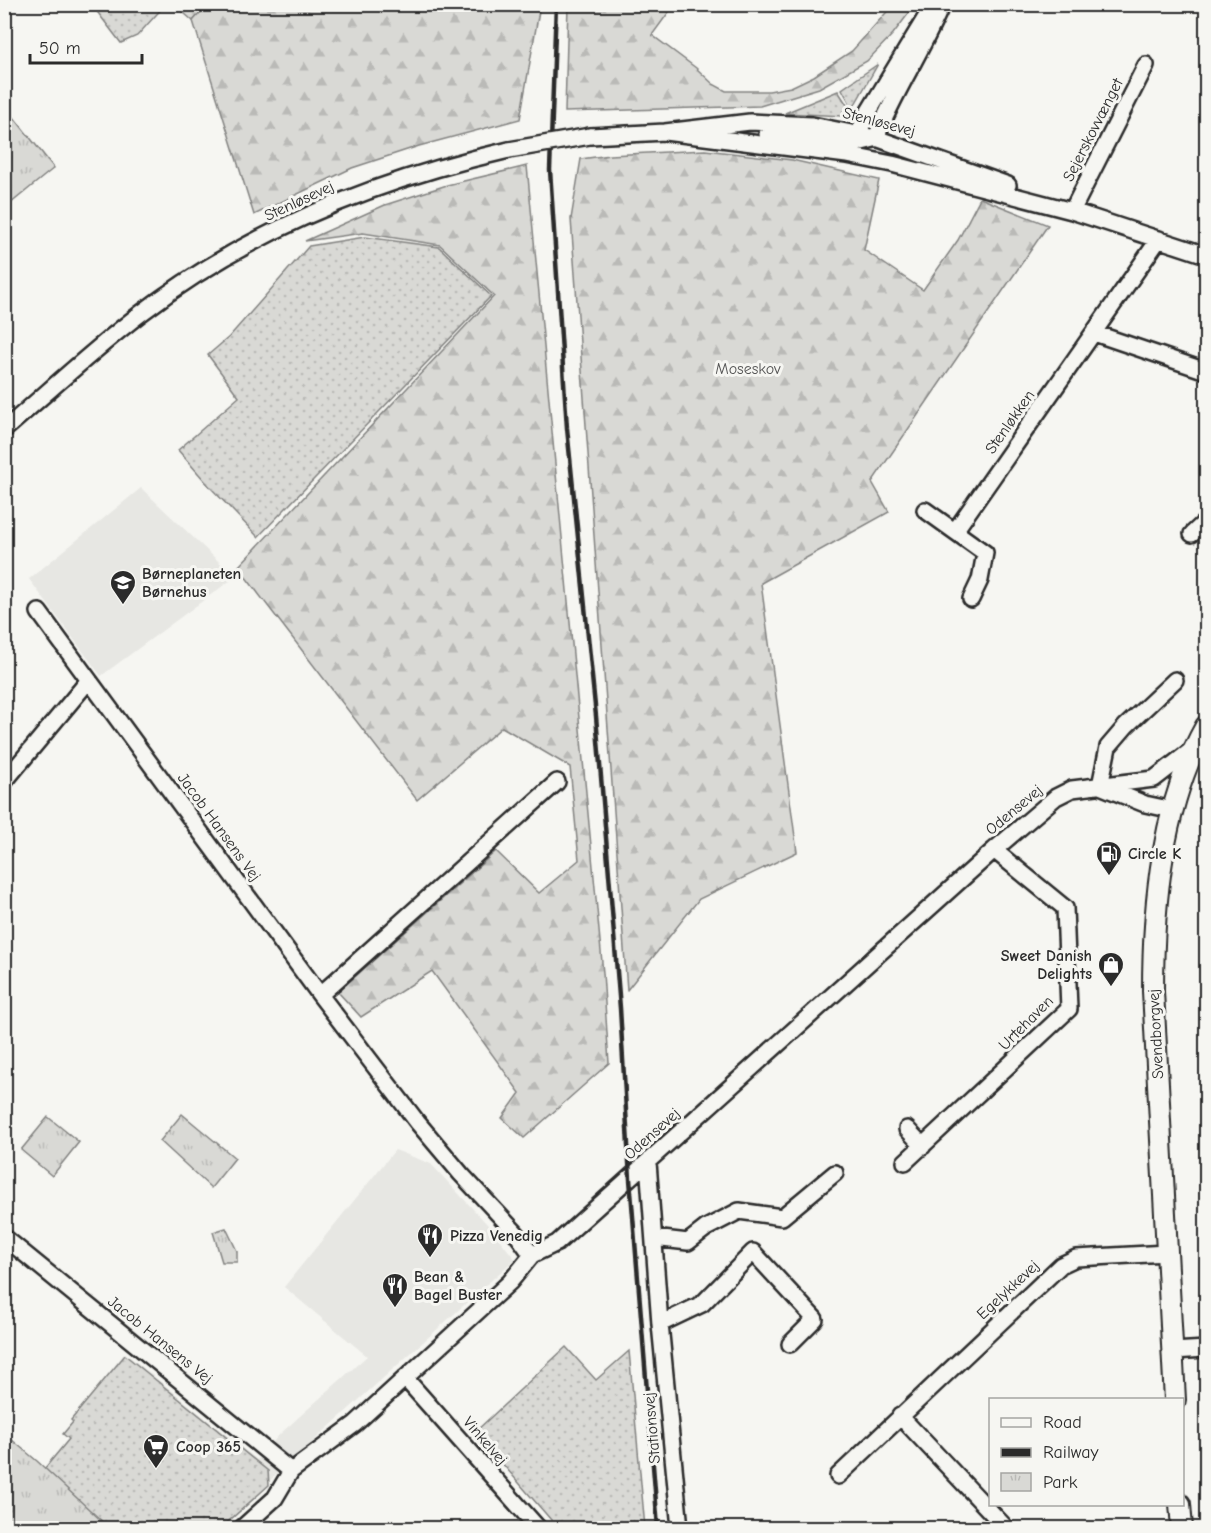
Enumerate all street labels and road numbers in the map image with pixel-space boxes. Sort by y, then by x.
street label: Sejerskovvænget [1059,75,1127,185]
street label: Stenløsevej [841,104,917,140]
street label: Stenløsevej [261,177,337,225]
street label: Stenløkken [981,387,1039,457]
street label: Jacob Hansens Vej [174,769,264,885]
street label: Odensevej [982,781,1046,839]
street label: Svendborgvej [1145,989,1167,1079]
street label: Urtehaven [995,992,1057,1054]
street label: Odensevej [621,1104,683,1164]
street label: Egelykkevej [973,1257,1043,1323]
street label: Jacob Hansens Vej [104,1292,216,1388]
street label: Stationsvej [640,1392,664,1464]
street label: Vinkelvej [459,1413,511,1469]

